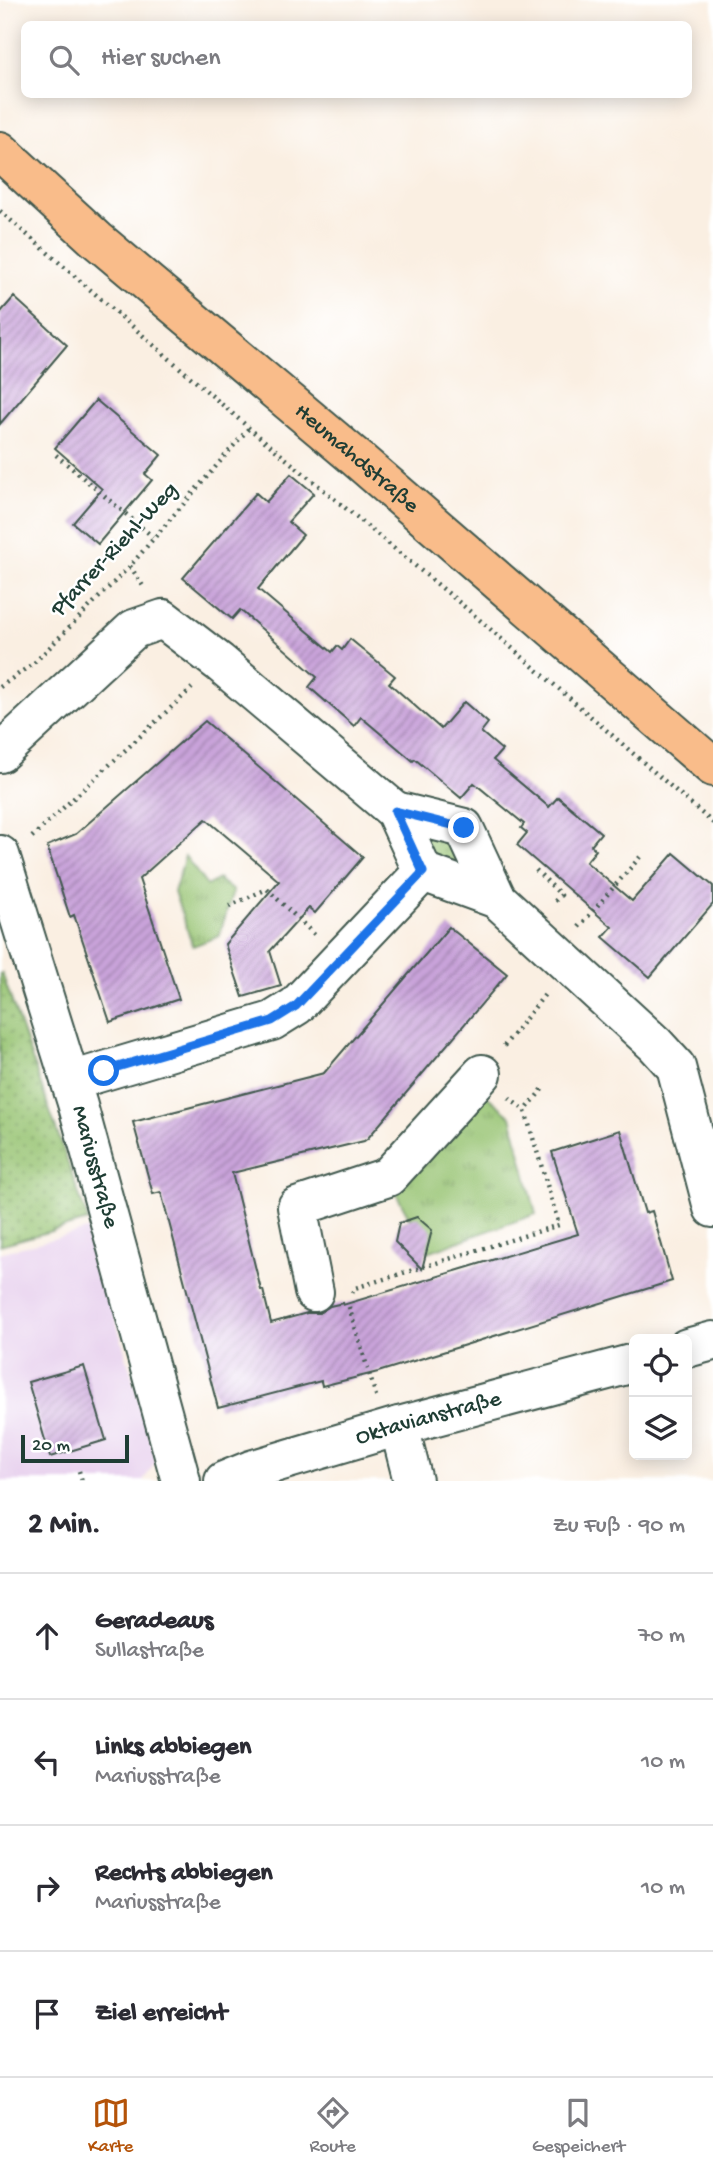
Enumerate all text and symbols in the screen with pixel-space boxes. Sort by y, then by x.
search box [21,21,692,98]
icon: search [45,41,83,79]
text: Hier suchen [101,44,221,75]
street label: Heumahdstraße [289,398,425,520]
street label: Pfarrer-Riehl-Weg [45,477,184,624]
route end [448,812,479,843]
route start [88,1055,119,1086]
street label: Mariusstraße [65,1103,125,1232]
map controls [629,1334,692,1460]
button: locate [629,1334,692,1397]
street label: Oktavianstraße [353,1385,505,1452]
button: layers [629,1397,692,1460]
scale bar [21,1432,130,1464]
text: 20 m [32,1435,70,1458]
text: 2 Min. [28,1509,101,1544]
text: Zu Fuß · 90 m [553,1513,685,1540]
text: Geradeaus [95,1607,213,1638]
icon: ahead [28,1617,66,1655]
text: 70 m [638,1623,685,1650]
text: Sullastraße [95,1638,204,1665]
text: Links abbiegen [95,1733,251,1764]
icon: left [28,1743,66,1781]
text: 10 m [641,1749,685,1776]
text: Mariusstraße [95,1764,221,1791]
text: Rechts abbiegen [95,1859,273,1890]
icon: right [28,1869,66,1907]
text: 10 m [641,1875,685,1902]
text: Mariusstraße [95,1890,221,1917]
icon: arrive [28,1995,66,2033]
text: Ziel erreicht [95,1999,227,2030]
tab: Karte [88,2094,133,2159]
tab: Route [310,2094,356,2159]
tab: Gespeichert [532,2094,625,2159]

